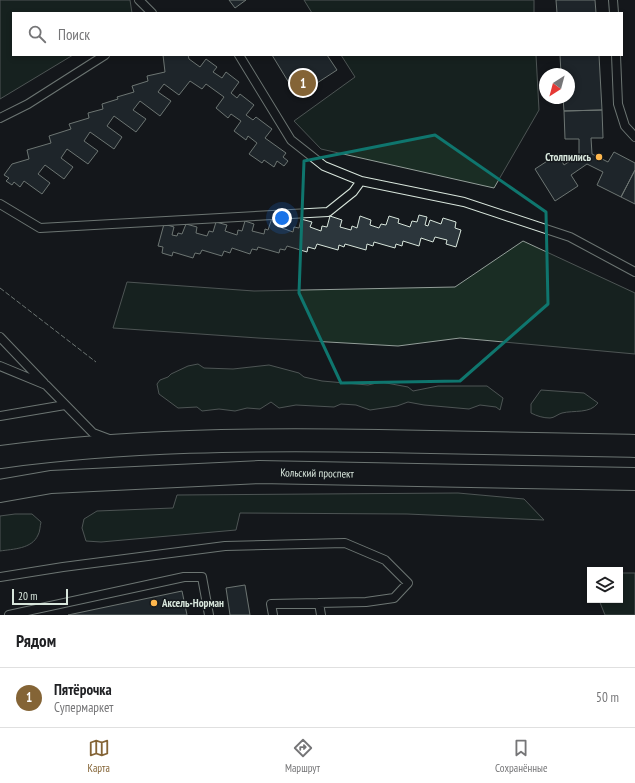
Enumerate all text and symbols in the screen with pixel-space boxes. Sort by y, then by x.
search box [12,12,623,56]
icon: search [26,23,48,45]
text: Поиск [58,25,90,44]
pin: 1 [290,68,316,98]
north arrow [539,68,575,104]
place label: Столпились [545,150,591,164]
marker: Столпились [594,152,604,162]
your location [272,208,292,228]
street label: Кольский проспект [280,465,354,481]
map controls [587,567,623,603]
button: layers [587,567,623,603]
scale bar [12,587,68,606]
text: 20 m [18,589,37,603]
place label: Аксель-Норман [161,596,224,610]
marker: Аксель-Норман [149,598,159,608]
text: Рядом [16,630,56,652]
text: Пятёрочка [54,680,112,699]
text: 1 [26,689,32,706]
text: 50 m [596,689,619,706]
text: Супермаркет [54,699,113,716]
tab: Карта [88,737,110,775]
tab: Маршрут [285,737,320,775]
tab: Сохранённые [495,737,547,775]

